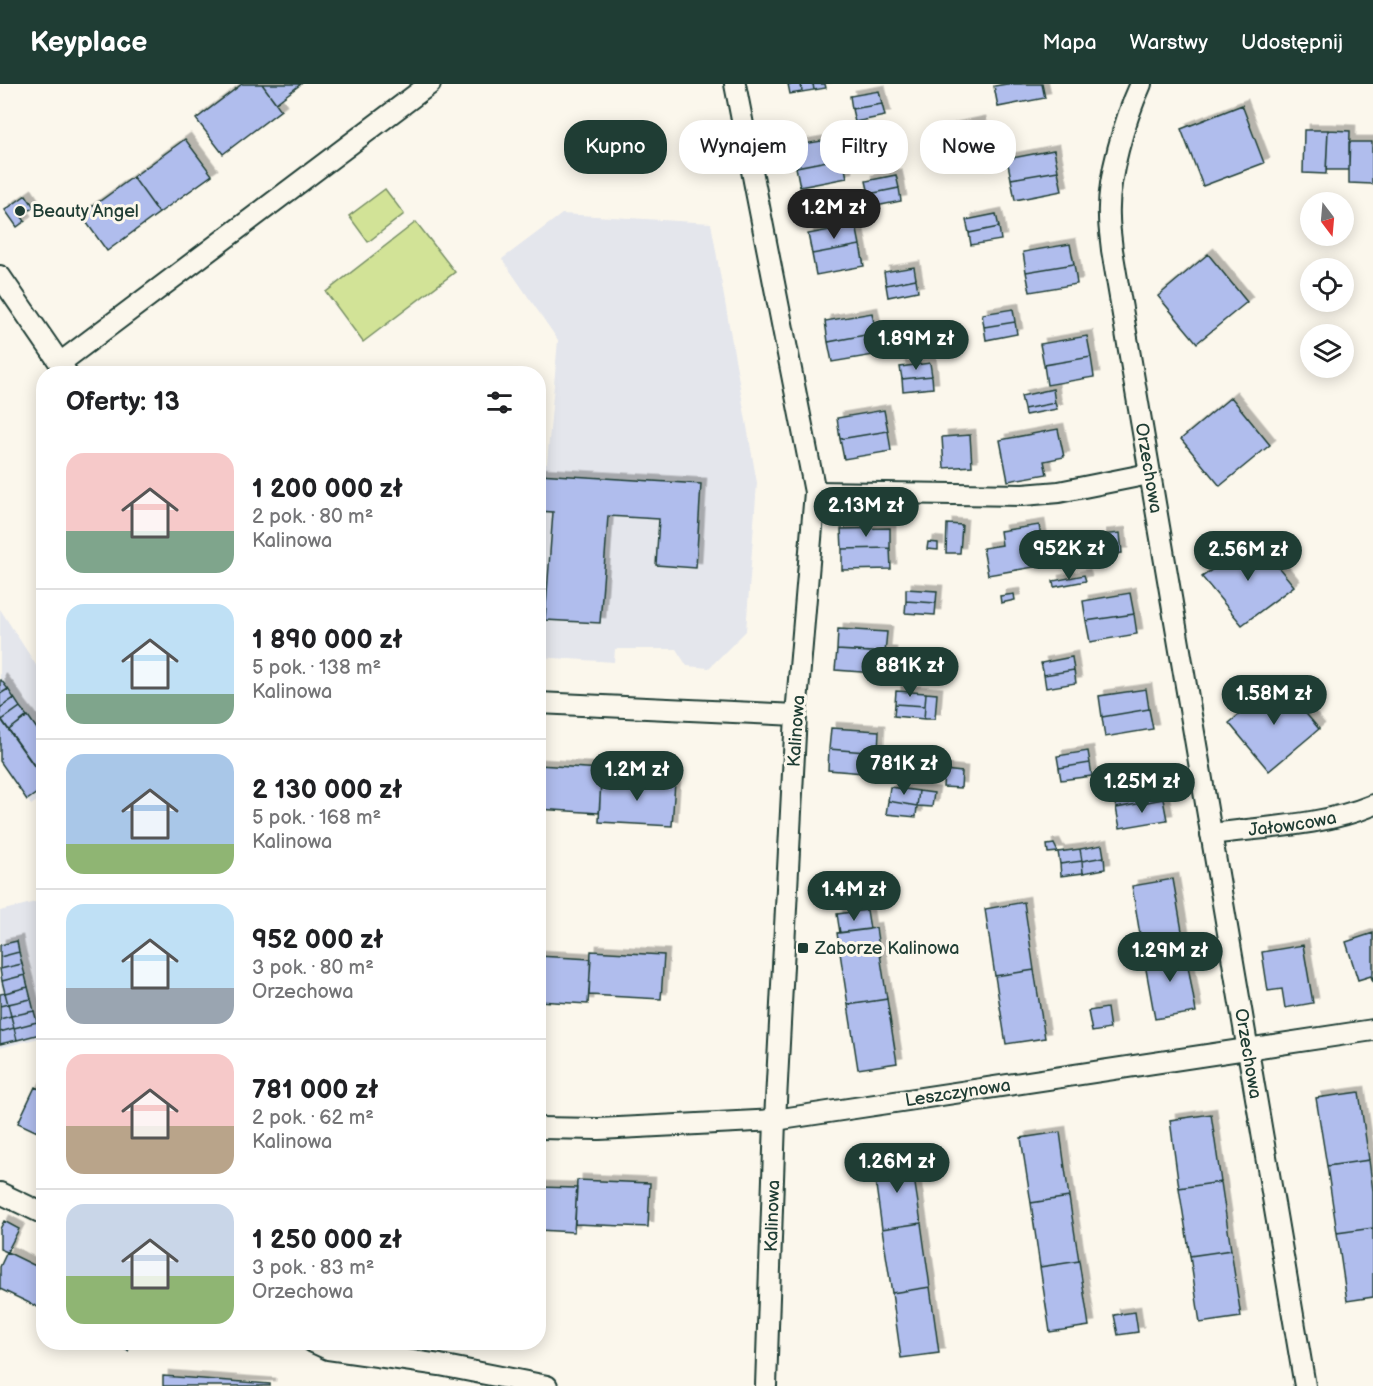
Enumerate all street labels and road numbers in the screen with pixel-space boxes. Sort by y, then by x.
street label: Orzechowa [1131,421,1167,515]
street label: Kalinowa [784,694,809,768]
street label: Jałowcowa [1247,807,1339,841]
street label: Orzechowa [1230,1007,1266,1100]
street label: Leszczynowa [904,1075,1012,1111]
street label: Kalinowa [761,1180,784,1252]

